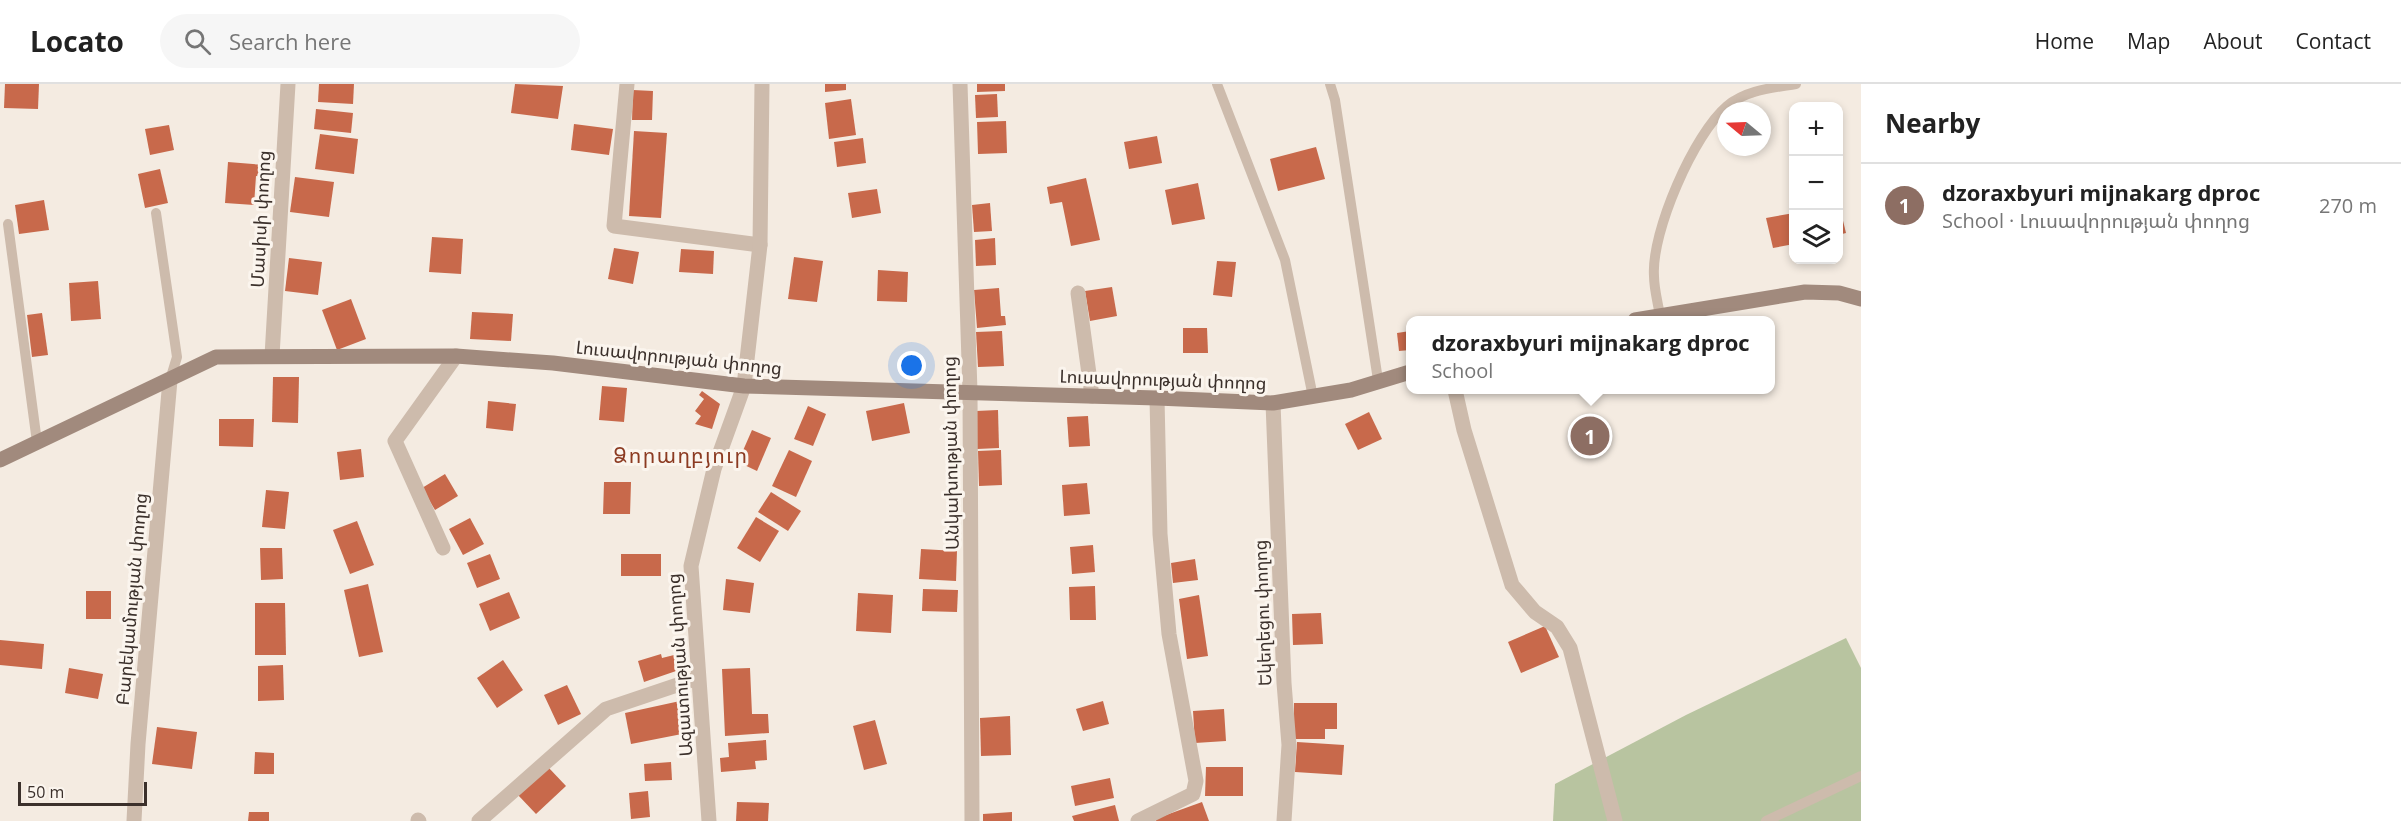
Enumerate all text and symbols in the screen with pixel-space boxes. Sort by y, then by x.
search box [160,14,580,68]
text: Locato [30,22,124,60]
icon: search [181,25,214,58]
text: Search here [229,26,352,56]
text: Home [2035,27,2094,55]
text: Map [2127,27,2170,55]
text: About [2203,27,2263,55]
text: Contact [2296,27,2371,55]
north arrow [1717,102,1771,156]
map controls [1789,102,1843,264]
button: + [1789,102,1843,156]
text: Nearby [1885,105,1980,141]
street label: Մասիսի փողոց [244,150,276,288]
button: − [1789,156,1843,210]
text: dzoraxbyuri mijnakarg dproc [1942,177,2260,207]
text: 1 [1899,192,1910,219]
text: 270 m [2319,192,2377,219]
text: School · Լուսավորության փողոց [1942,207,2250,234]
button: layers [1789,210,1843,264]
popup [1406,316,1775,394]
text: dzoraxbyuri mijnakarg dproc [1431,327,1750,357]
street label: Լուսավորության փողոց [575,334,783,380]
your location [897,351,926,380]
street label: Անկախության փողոց [936,356,964,550]
text: School [1431,357,1493,384]
street label: Լուսավորության փողոց [1059,363,1267,395]
pin: 1 [1570,414,1610,458]
district label: Ձորաղբյուր [614,441,749,469]
street label: Բարեկամության փողոց [110,492,152,706]
street label: Եկեղեցու փողոց [1247,539,1277,687]
street label: Ազատության փողոց [661,573,697,757]
scale bar [18,779,147,806]
text: 50 m [27,781,64,803]

